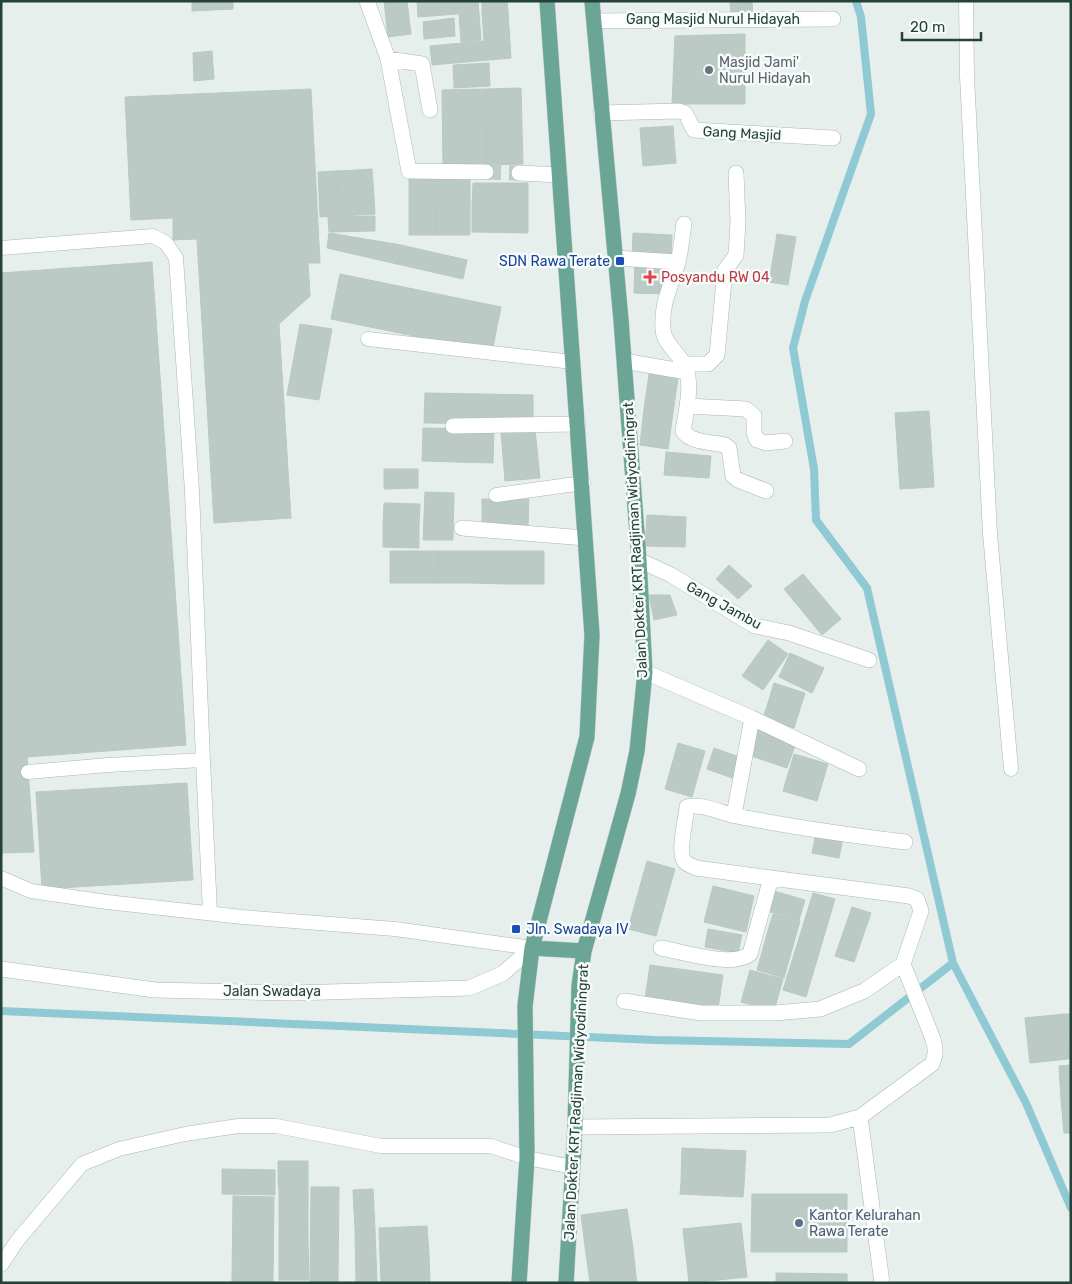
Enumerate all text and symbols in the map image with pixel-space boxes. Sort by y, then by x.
scale bar [902,10,981,42]
street label: Gang Masjid Nurul Hidayah [626,11,800,28]
text: 20 m [910,18,945,36]
place label: Masjid Jami' Nurul Hidayah [719,54,811,87]
marker: Masjid Jami' Nurul Hidayah [703,64,715,76]
street label: Gang Masjid [702,123,782,144]
place label: SDN Rawa Terate [499,253,610,270]
marker: SDN Rawa Terate [614,255,626,267]
place label: Posyandu RW 04 [661,269,770,286]
marker: Posyandu RW 04 [643,270,657,284]
street label: Jalan Dokter KRT Radjiman Widyodiningrat [620,401,651,678]
street label: Gang Jambu [683,578,764,633]
place label: Jln. Swadaya IV [526,921,629,938]
marker: Jln. Swadaya IV [510,923,522,935]
street label: Jalan Dokter KRT Radjiman Widyodiningrat [561,963,592,1240]
street label: Jalan Swadaya [223,983,321,1000]
place label: Kantor Kelurahan Rawa Terate [809,1207,921,1240]
marker: Kantor Kelurahan Rawa Terate [793,1217,805,1229]

